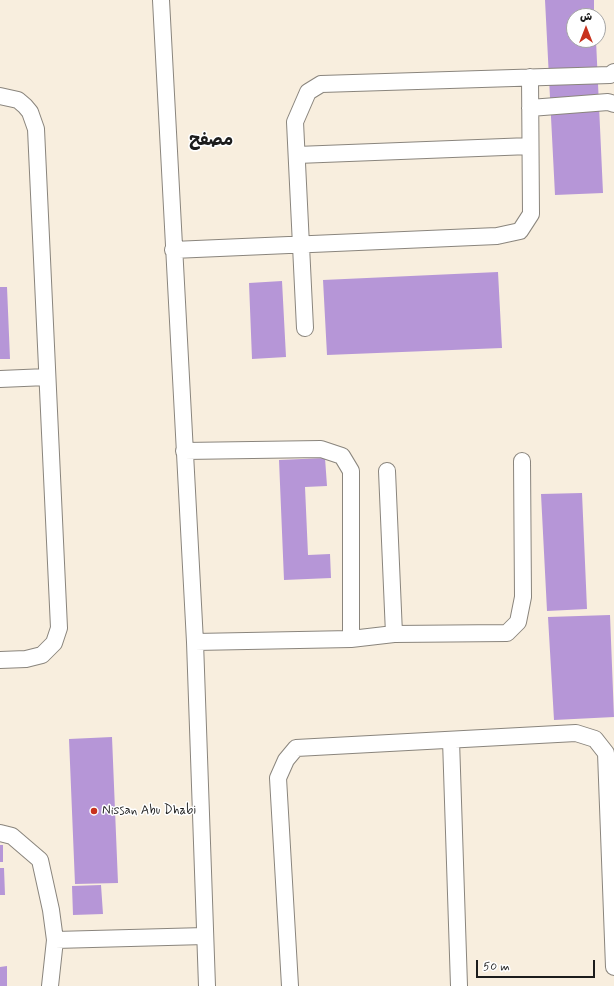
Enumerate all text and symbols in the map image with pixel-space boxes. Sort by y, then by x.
north arrow [566,8,606,48]
text: ش [580,10,592,24]
district label: مصفح [189,131,233,151]
place label: Nissan Abu Dhabi [102,803,196,819]
marker: Nissan Abu Dhabi [89,806,99,816]
scale bar [478,952,597,978]
text: 50 m [483,959,510,975]

